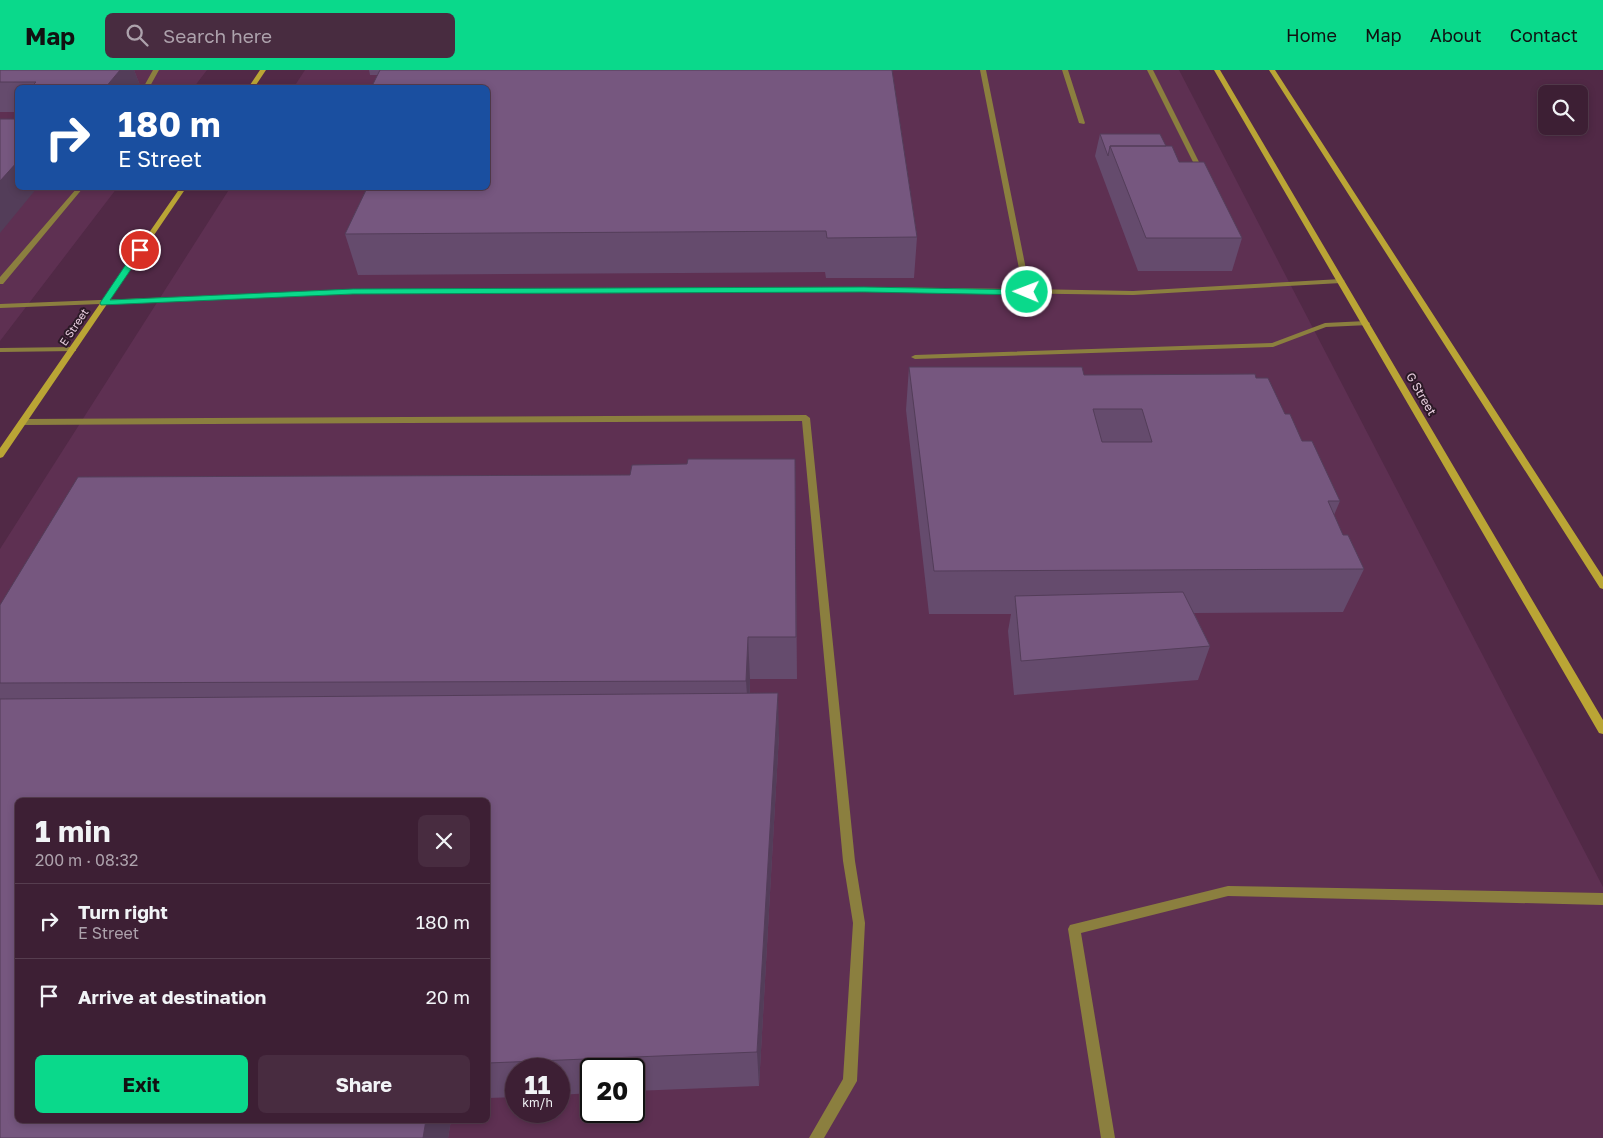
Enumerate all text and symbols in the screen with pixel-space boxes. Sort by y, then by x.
search box [105,13,455,58]
text: Map [25,21,75,50]
icon: search [123,21,151,49]
text: Search here [163,24,272,47]
text: Home [1286,24,1337,46]
text: Map [1365,24,1402,46]
text: About [1430,24,1482,46]
text: Contact [1510,24,1578,46]
map controls [1538,85,1588,135]
button: search [1538,85,1588,135]
text: 180 m [118,103,221,145]
icon: right [35,105,100,170]
text: E Street [118,145,202,172]
pin [119,229,161,271]
icon: arrive [126,236,154,264]
position arrow [1000,265,1052,317]
street label: E Street [56,306,91,348]
street label: G Street [1403,370,1440,418]
text: 1 min [35,813,111,849]
button: close [418,815,470,867]
text: 200 m · 08:32 [35,850,138,870]
text: Turn right [78,900,168,923]
icon: right [35,907,63,935]
text: 180 m [416,910,470,933]
text: E Street [78,923,139,943]
icon: arrive [35,982,63,1010]
text: Arrive at destination [78,985,266,1008]
text: 20 m [426,985,470,1008]
button: Exit [35,1055,248,1113]
button: Share [258,1055,470,1113]
speed limit sign: 20 [580,1058,645,1123]
text: 11 [525,1069,550,1100]
text: km/h [522,1095,553,1110]

